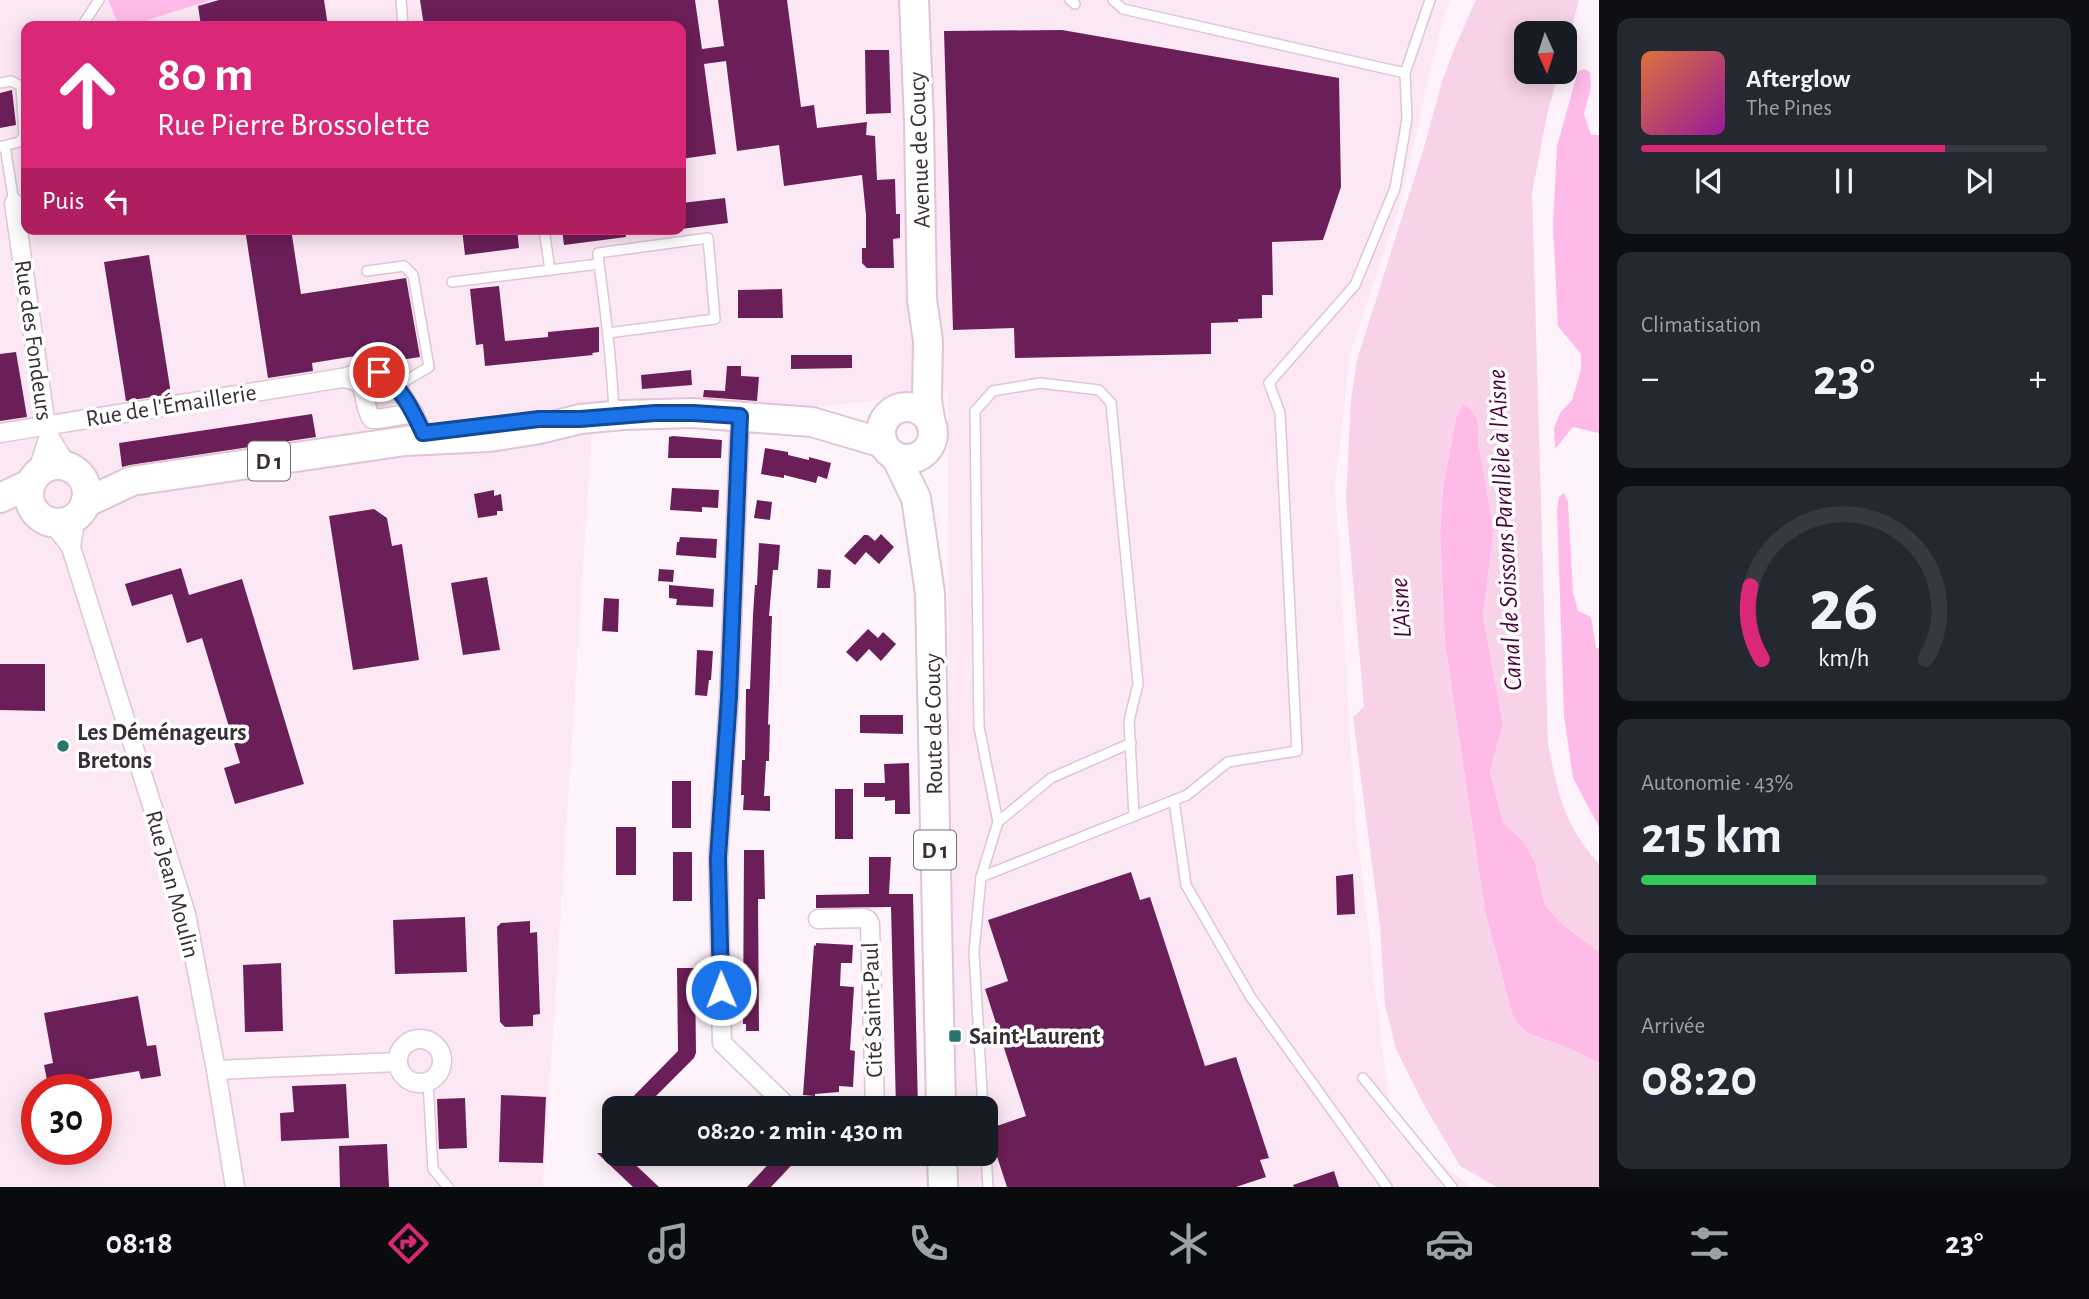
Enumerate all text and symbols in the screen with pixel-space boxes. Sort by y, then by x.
north arrow [1514,21,1577,84]
map controls [1514,21,1577,84]
icon: ahead [42,49,133,140]
text: 80 m [157,51,254,100]
text: Afterglow [1746,66,1850,92]
street label: Avenue de Coucy [905,71,935,229]
text: The Pines [1746,97,1832,120]
text: Rue Pierre Brossolette [157,109,430,141]
icon: previous [1690,162,1728,200]
icon: pause [1825,162,1863,200]
icon: next [1960,162,1998,200]
icon: left [98,182,136,220]
text: Puis [42,188,84,214]
street label: Rue des Fondeurs [10,258,56,422]
text: Climatisation [1641,314,1761,337]
pin [349,342,409,402]
text: 23° [1813,352,1875,404]
icon: arrive [360,353,398,391]
text: − [1641,360,1659,398]
text: + [2029,360,2047,398]
water label: Canal de Soissons Parallèle à l'Aisne [1484,368,1526,691]
street label: Rue de l'Émaillerie [84,379,258,431]
road number: D 1 [248,442,290,481]
text: 26 [1809,572,1879,645]
water label: L'Aisne [1386,577,1416,639]
text: km/h [1818,646,1870,671]
street label: Route de Coucy [921,653,947,795]
place label: Les Déménageurs Bretons [77,721,246,773]
marker: Les Déménageurs Bretons [55,738,71,754]
text: Autonomie · 43% [1641,772,1794,795]
street label: Rue Jean Moulin [141,808,203,961]
text: 215 km [1641,810,1782,862]
road number: D 1 [914,830,956,870]
street label: Cité Saint-Paul [859,942,887,1078]
position arrow [684,953,758,1027]
text: Arrivée [1641,1015,1705,1038]
place label: Saint-Laurent [969,1025,1100,1049]
marker: Saint-Laurent [947,1028,963,1044]
text: 08:20 [1641,1053,1757,1105]
speed limit sign: 30 [21,1074,112,1165]
text: 08:20 · 2 min · 430 m [697,1118,903,1144]
icon: directions [384,1219,433,1268]
icon: music [644,1219,693,1268]
icon: phone [904,1219,953,1268]
icon: climate [1164,1219,1213,1268]
icon: car [1425,1219,1474,1268]
icon: filters [1685,1219,1734,1268]
text: 08:18 [106,1227,173,1259]
text: 23° [1945,1227,1983,1259]

